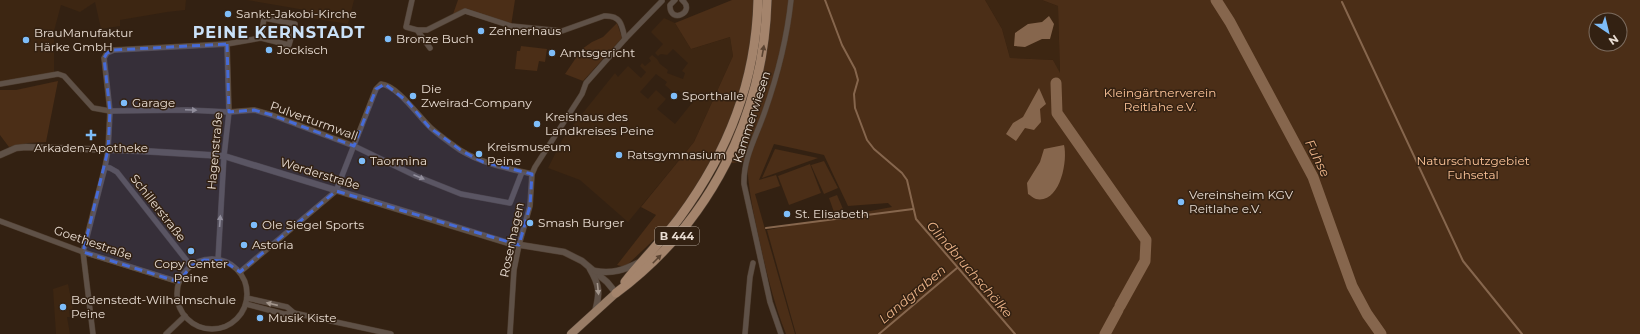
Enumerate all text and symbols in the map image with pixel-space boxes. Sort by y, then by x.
place label: Sankt-Jakobi-Kirche [236,6,357,21]
marker: Sankt-Jakobi-Kirche [223,9,233,19]
north arrow [1588,12,1628,52]
district label: PEINE KERNSTADT [193,23,365,42]
place label: Zehnerhaus [489,23,561,38]
place label: BrauManufaktur Härke GmbH [34,25,133,54]
marker: Zehnerhaus [476,26,486,36]
place label: Bronze Buch [396,31,474,46]
text: N [1606,32,1621,48]
marker: Bronze Buch [383,34,393,44]
marker: BrauManufaktur Härke GmbH [21,35,31,45]
place label: Jockisch [276,42,328,57]
marker: Jockisch [264,45,274,55]
place label: Amtsgericht [560,45,635,60]
one-way arrow [760,45,766,57]
marker: Amtsgericht [547,48,557,58]
street label: Kammerwiesen [730,69,773,165]
place label: Die Zweirad-Company [421,81,532,110]
park label: Kleingärtnerverein Reitlahe e.V. [1104,85,1216,114]
place label: Sporthalle [682,88,744,103]
marker: Die Zweirad-Company [408,91,418,101]
marker: Sporthalle [669,91,679,101]
place label: Garage [132,95,175,110]
marker: Garage [119,98,129,108]
street label: Pulverturmwall [268,98,360,143]
one-way arrow [184,107,197,113]
place label: Kreishaus des Landkreises Peine [545,109,654,138]
street label: Hagenstraße [204,112,225,190]
marker: Kreishaus des Landkreises Peine [532,119,542,129]
marker: Arkaden-Apotheke [86,130,96,140]
water label: Fuhse [1302,137,1334,179]
place label: Kreismuseum Peine [487,139,571,168]
place label: Arkaden-Apotheke [34,140,148,155]
place label: Ratsgymnasium [627,147,726,162]
marker: Kreismuseum Peine [474,149,484,159]
marker: Ratsgymnasium [614,150,624,160]
place label: Taormina [370,153,427,168]
park label: Naturschutzgebiet Fuhsetal [1416,153,1530,182]
street label: Werderstraße [279,154,362,193]
marker: Taormina [357,156,367,166]
street label: Schillerstraße [127,171,189,244]
one-way arrow [414,174,426,180]
place label: Vereinsheim KGV Reitlahe e.V. [1189,187,1294,216]
marker: Vereinsheim KGV Reitlahe e.V. [1176,197,1186,207]
street label: Rosenhagen [496,201,527,279]
place label: St. Elisabeth [795,206,869,221]
marker: St. Elisabeth [782,209,792,219]
one-way arrow [216,215,223,227]
place label: Smash Burger [538,215,625,230]
place label: Ole Siegel Sports [262,217,364,232]
water label: Glindbruchschölke [924,217,1016,321]
marker: Smash Burger [525,218,535,228]
marker: Ole Siegel Sports [249,220,259,230]
street label: Goethestraße [52,222,134,263]
road number: B 444 [655,227,699,245]
place label: Astoria [252,237,294,252]
marker: Astoria [239,240,249,250]
marker: Copy Center Peine [186,246,196,256]
one-way arrow [652,254,662,264]
place label: Copy Center Peine [154,256,228,285]
water label: Landgraben [875,261,949,327]
one-way arrow [595,283,601,295]
place label: Bodenstedt-Wilhelmschule Peine [71,292,236,321]
one-way arrow [265,300,278,306]
marker: Bodenstedt-Wilhelmschule Peine [58,302,68,312]
place label: Musik Kiste [268,310,336,325]
marker: Musik Kiste [255,313,265,323]

